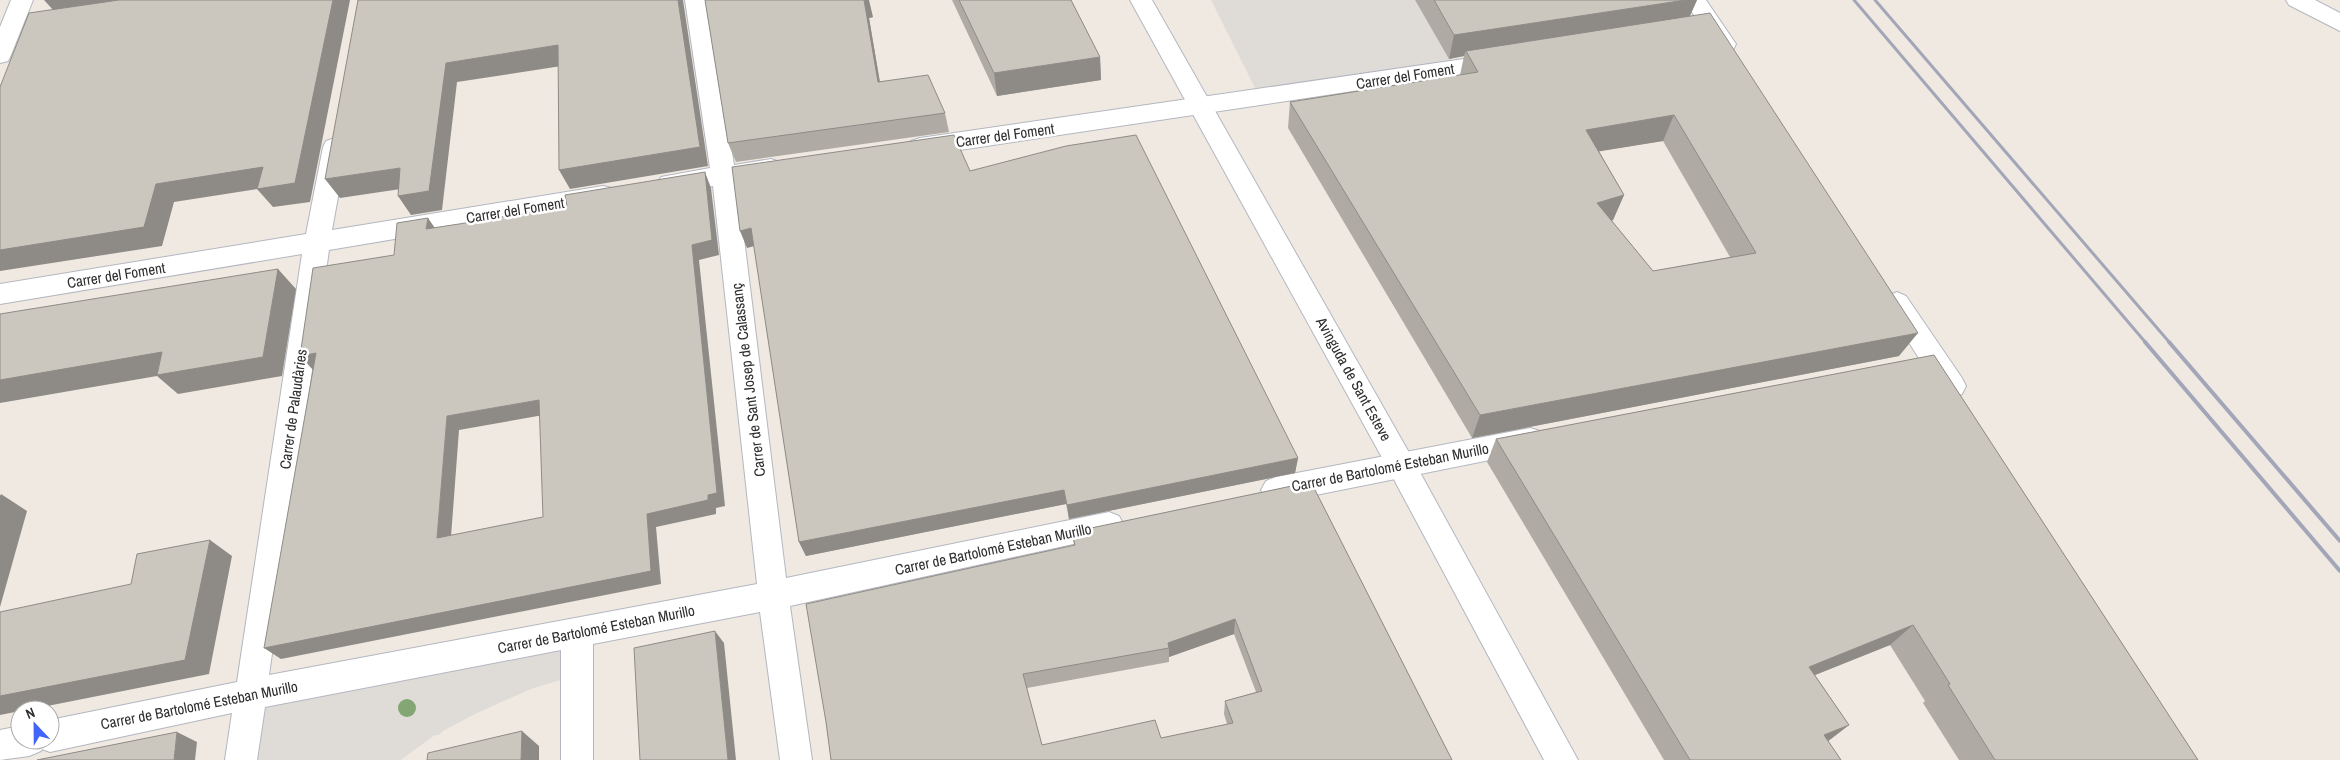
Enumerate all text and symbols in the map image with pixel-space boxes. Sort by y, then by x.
street label: Carrer del Foment [1354,58,1456,94]
street label: Carrer del Foment [954,118,1056,152]
street label: Carrer del Foment [464,192,566,228]
street label: Carrer del Foment [65,257,167,293]
street label: Carrer de Sant Josep de Calassanç [726,282,770,478]
street label: Avinguda de Sant Esteve [1311,312,1397,445]
street label: Carrer de Palaudàries [274,348,312,470]
street label: Carrer de Bartolomé Esteban Murillo [1290,438,1490,496]
street label: Carrer de Bartolomé Esteban Murillo [893,518,1093,580]
street label: Carrer de Bartolomé Esteban Murillo [496,600,696,658]
street label: Carrer de Bartolomé Esteban Murillo [99,676,299,734]
north arrow [10,700,60,750]
text: N [23,703,37,723]

